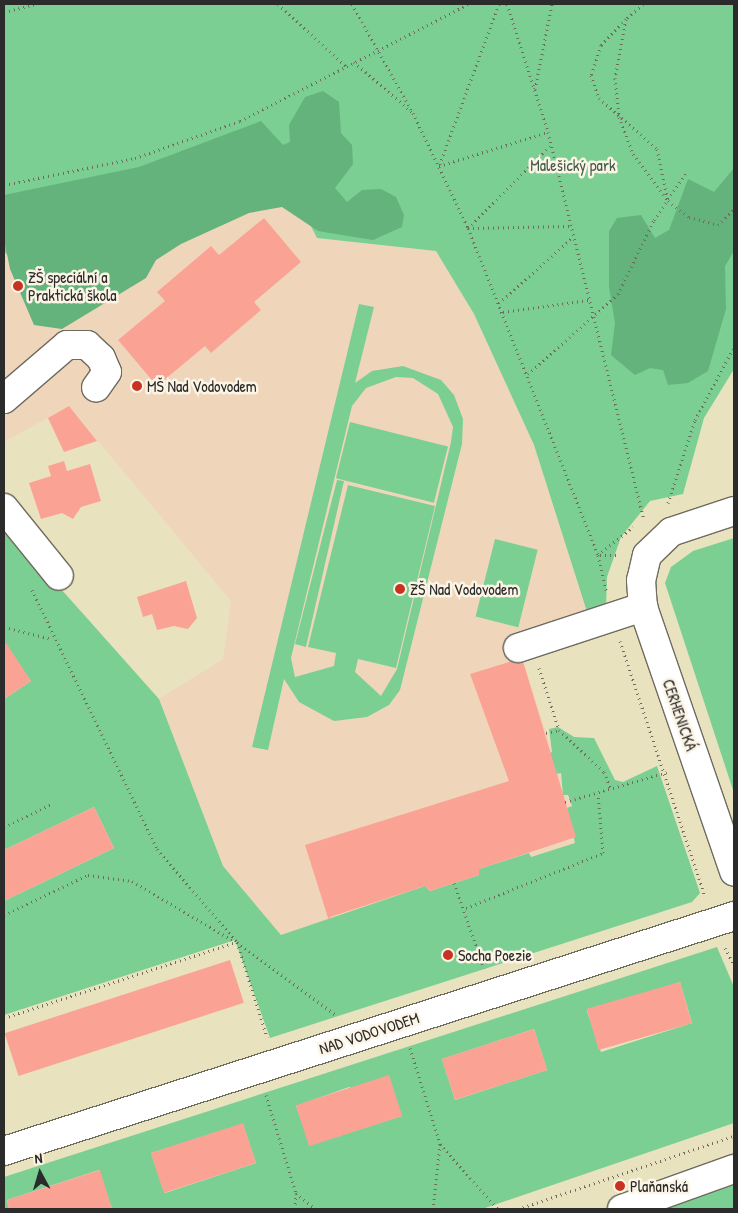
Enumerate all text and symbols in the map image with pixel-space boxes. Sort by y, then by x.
park label: Malešický park [530,155,616,175]
place label: ZŠ speciální a Praktická škola [28,267,116,305]
marker: ZŠ speciální a Praktická škola [12,280,24,292]
place label: MŠ Nad Vodovodem [147,376,257,396]
marker: MŠ Nad Vodovodem [131,380,143,392]
place label: ZŠ Nad Vodovodem [410,579,518,599]
marker: ZŠ Nad Vodovodem [394,583,406,595]
street label: CERHENICKÁ [659,676,701,754]
place label: Socha Poezie [458,945,532,965]
marker: Socha Poezie [442,949,454,961]
street label: NAD VODOVODEM [317,1008,421,1058]
north arrow [15,1148,65,1198]
text: N [34,1148,43,1167]
place label: Plaňanská [630,1176,688,1196]
marker: Plaňanská [614,1180,626,1192]

